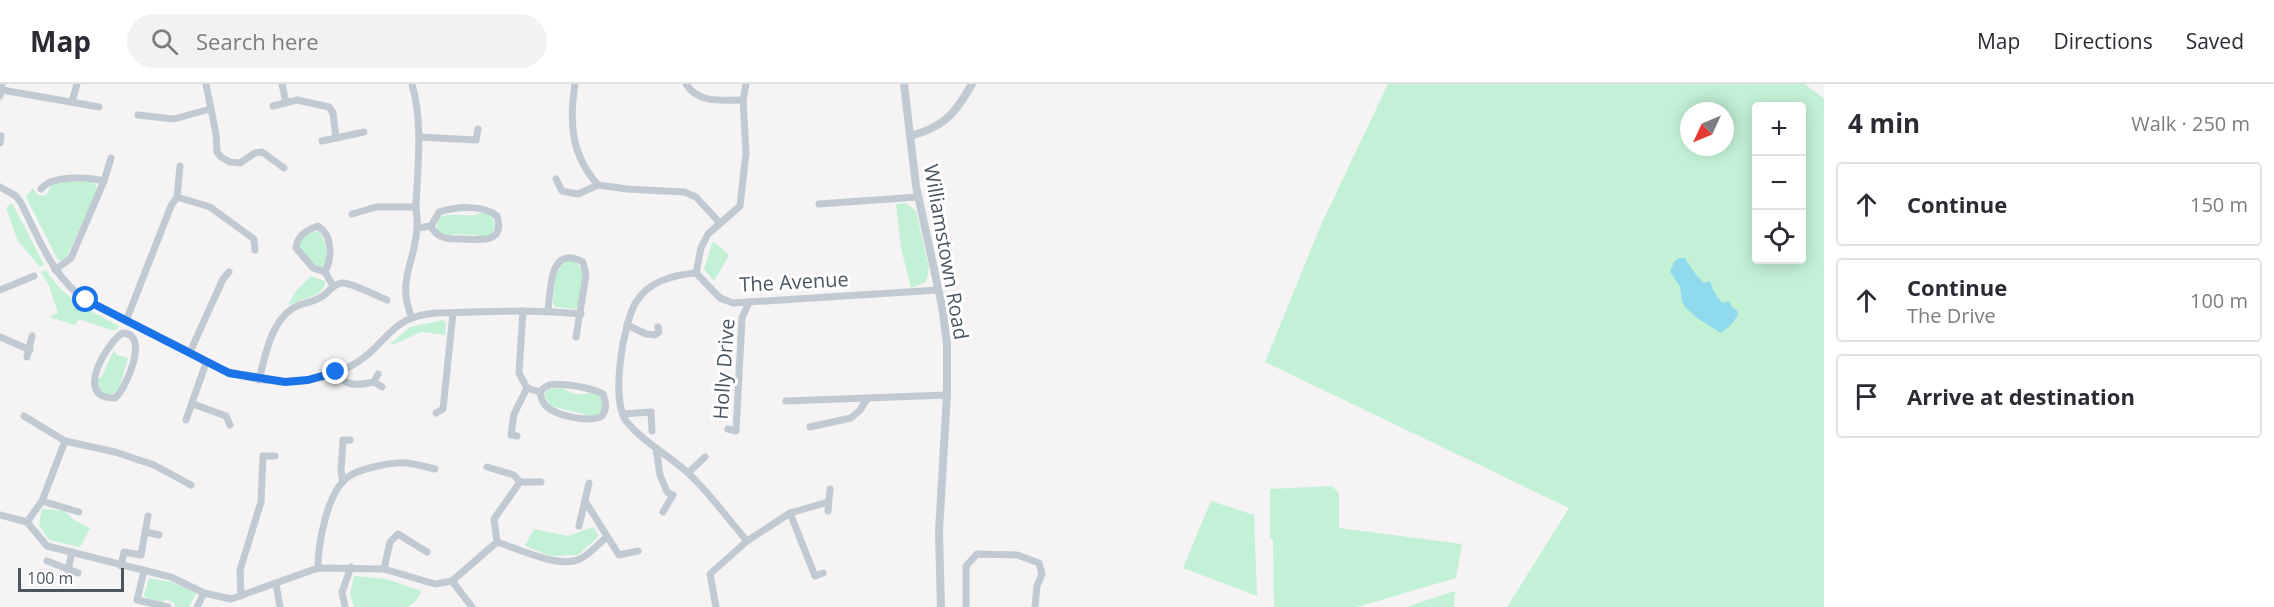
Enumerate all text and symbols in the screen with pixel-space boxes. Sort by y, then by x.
search box [127,14,547,68]
text: Map [30,22,91,60]
icon: search [148,25,181,58]
text: Search here [196,26,319,56]
text: Map [1977,27,2020,55]
text: Directions [2053,27,2153,55]
text: Saved [2186,27,2244,55]
north arrow [1680,102,1734,156]
map controls [1752,102,1806,264]
button: + [1752,102,1806,156]
text: 4 min [1848,105,1920,141]
text: Walk · 250 m [2131,110,2250,137]
button: − [1752,156,1806,210]
street label: Williamstown Road [918,162,975,342]
icon: ahead [1850,188,1883,221]
text: Continue [1907,189,2007,219]
text: 150 m [2190,191,2248,218]
button: locate [1752,210,1806,264]
street label: The Avenue [739,265,849,298]
text: Continue [1907,272,2007,302]
icon: ahead [1850,284,1883,317]
route start [72,286,98,312]
text: 100 m [2190,287,2248,314]
text: The Drive [1907,302,1996,329]
street label: Holly Drive [707,318,740,420]
route end [322,358,348,384]
icon: arrive [1850,380,1883,413]
text: Arrive at destination [1907,381,2135,411]
scale bar [18,565,124,592]
text: 100 m [27,567,73,589]

